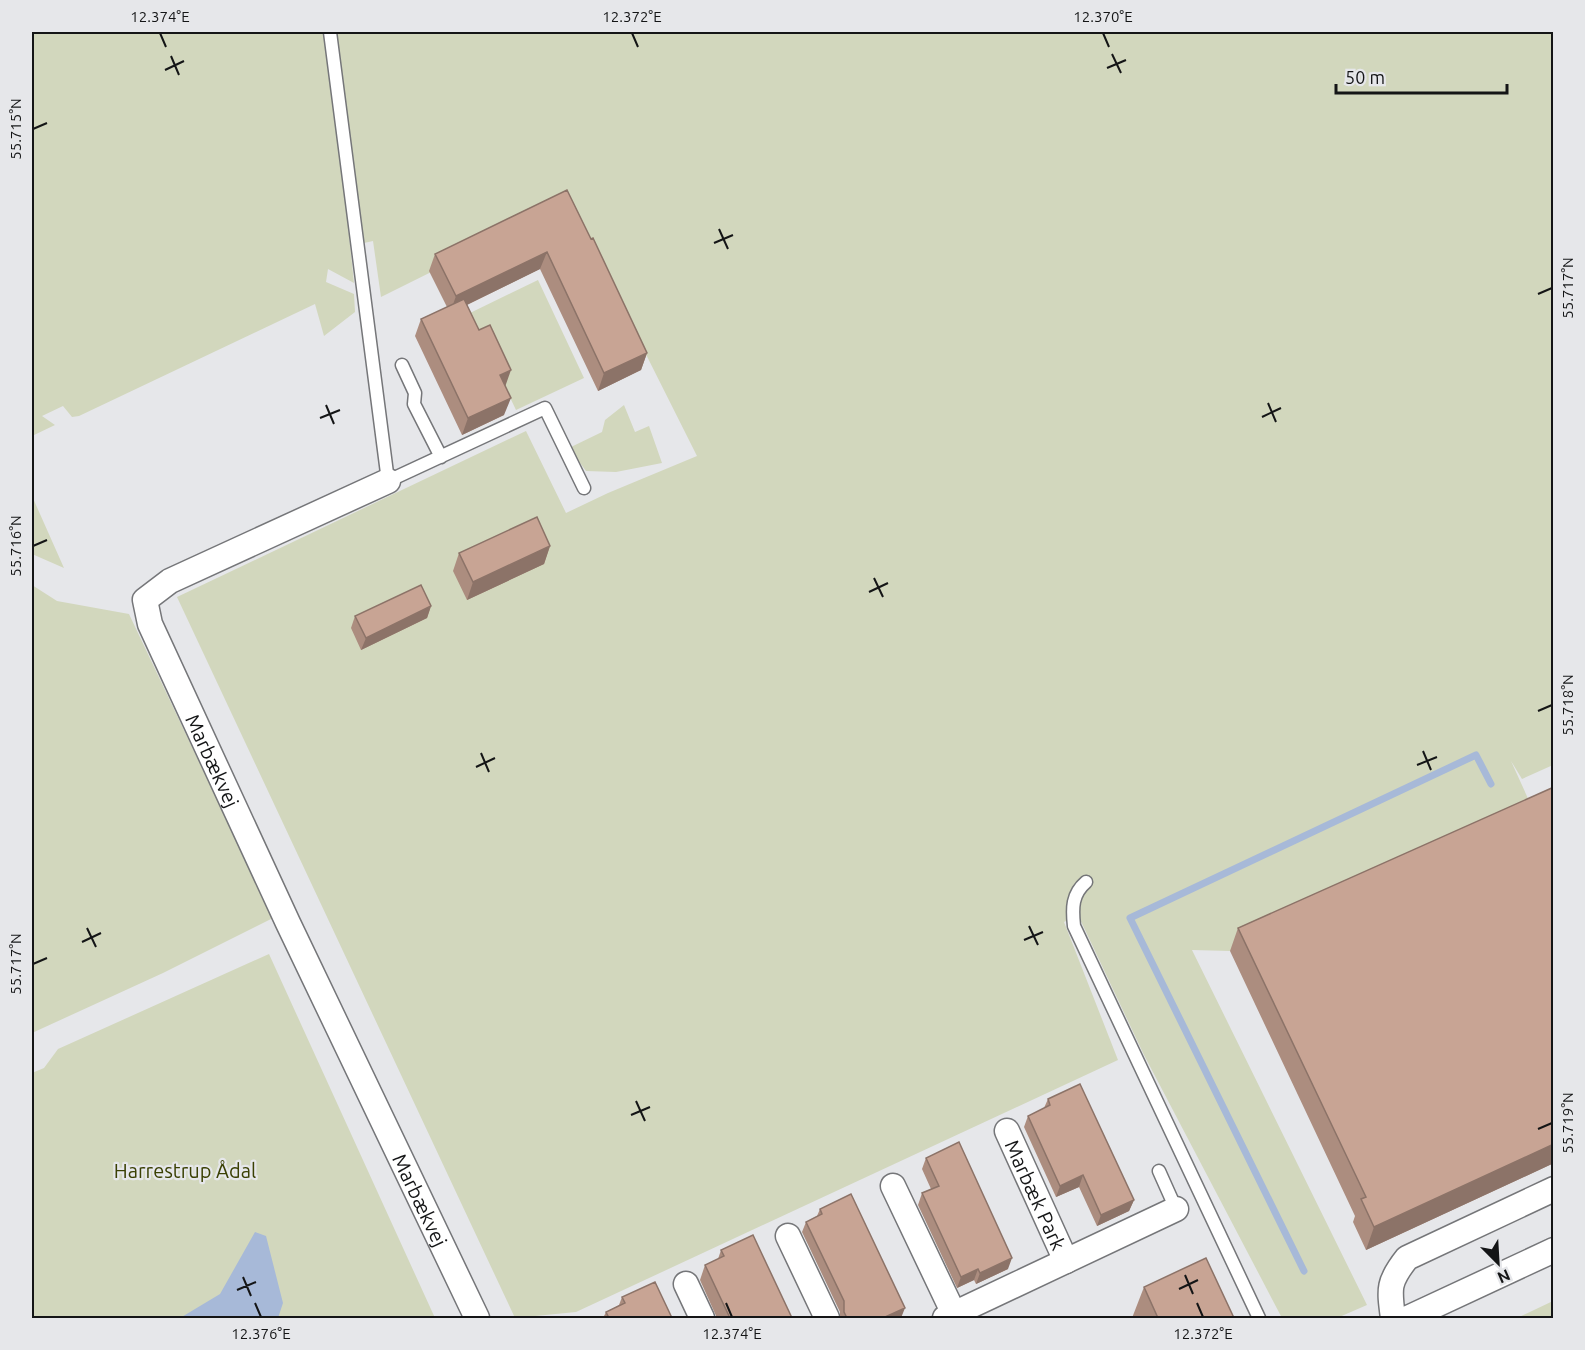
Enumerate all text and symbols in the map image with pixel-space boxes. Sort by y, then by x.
text: 12.374°E [130,8,190,25]
text: 12.372°E [602,8,662,25]
text: 12.370°E [1073,8,1133,25]
scale bar [1336,57,1507,95]
text: 50 m [1345,67,1385,87]
text: 55.715°N [7,98,24,160]
text: 55.717°N [1559,257,1576,319]
text: 55.716°N [7,515,24,577]
text: 55.718°N [1559,674,1576,736]
street label: Marbækvej [182,710,244,811]
text: 55.717°N [7,933,24,995]
text: 55.719°N [1559,1092,1576,1154]
street label: Marbæk Park [1001,1136,1071,1253]
street label: Marbækvej [389,1150,452,1250]
park label: Harrestrup Ådal [114,1159,256,1182]
north arrow [1468,1233,1528,1293]
text: N [1495,1266,1513,1287]
text: 12.376°E [231,1325,291,1342]
text: 12.374°E [702,1325,762,1342]
text: 12.372°E [1173,1325,1233,1342]

